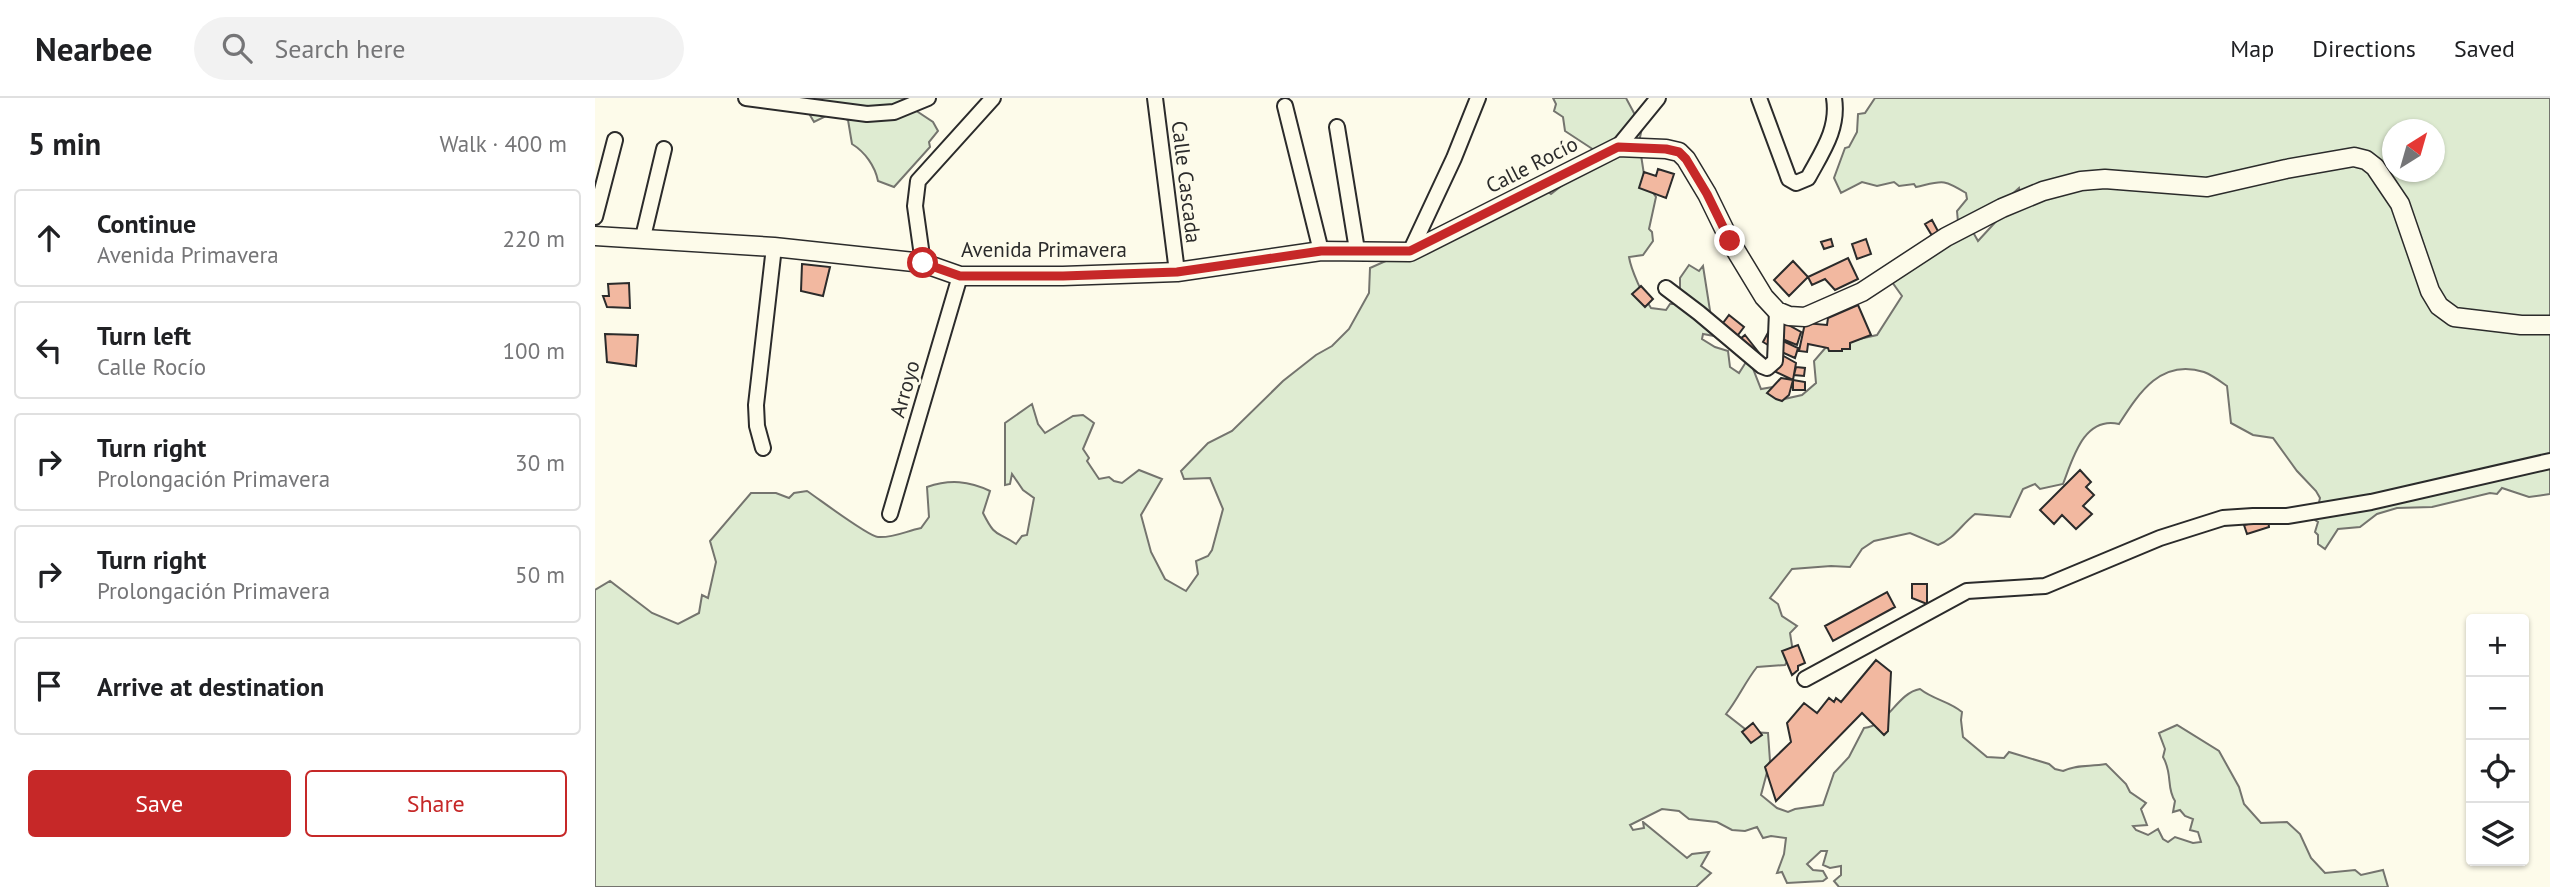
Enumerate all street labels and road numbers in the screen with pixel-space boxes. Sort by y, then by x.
street label: Calle Cascada [1166,119,1207,245]
street label: Calle Rocío [1481,130,1582,199]
street label: Avenida Primavera [961,236,1127,263]
street label: Arroyo [883,357,926,421]

